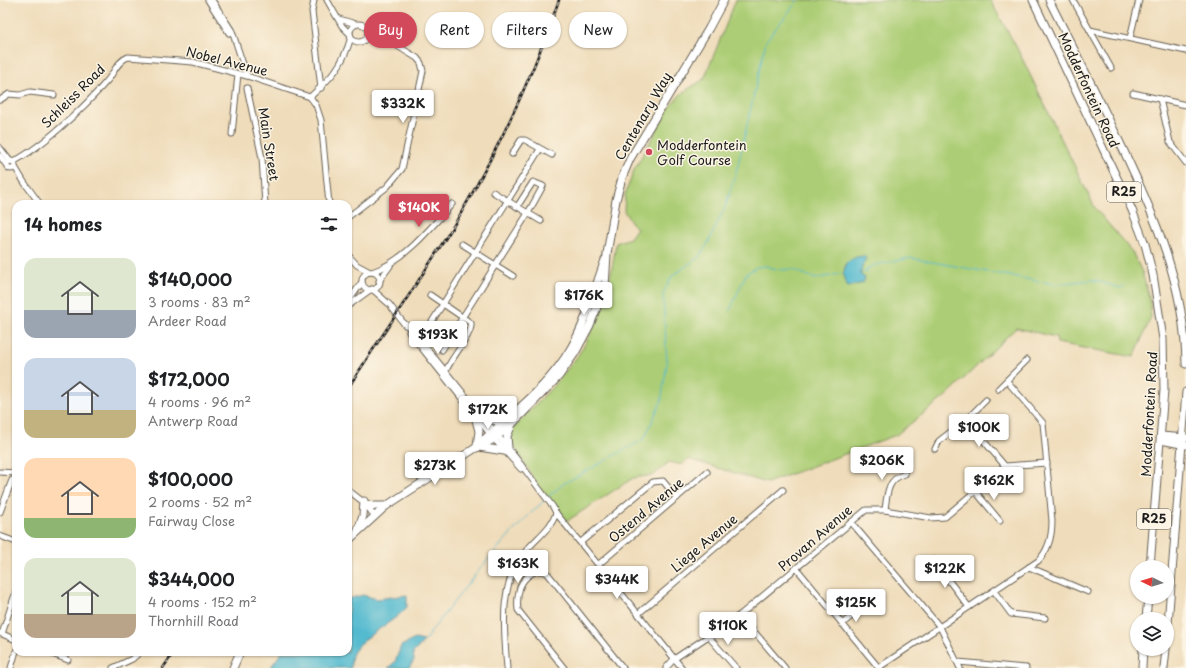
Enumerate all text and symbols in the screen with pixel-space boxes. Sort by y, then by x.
chip: Buy [364,12,417,48]
chip: Rent [425,12,484,48]
chip: Filters [492,12,561,48]
chip: New [569,12,627,48]
street label: Modderfontein Road [1054,29,1125,151]
street label: Nobel Avenue [184,41,270,80]
street label: Schleiss Road [36,59,109,132]
street label: Centenary Way [610,68,676,163]
pin: $332K [375,90,431,124]
text: $332K [381,93,425,112]
street label: Main Street [254,106,285,182]
place label: Modderfontein Golf Course [657,135,747,169]
marker: Modderfontein Golf Course [644,147,654,157]
road number: R25 [1107,182,1141,202]
pin: $140K [391,194,447,228]
text: $140K [398,197,440,216]
text: 14 homes [24,211,102,237]
icon: filters [318,213,340,235]
text: $140,000 [148,266,232,292]
icon: home [56,274,104,322]
pin: $176K [556,282,612,316]
text: $176K [564,285,604,304]
text: 3 rooms · 83 m² [148,292,251,311]
text: Ardeer Road [148,311,227,330]
pin: $193K [410,321,466,355]
text: $193K [418,324,458,343]
street label: Modderfontein Road [1136,351,1161,477]
text: $172,000 [148,366,230,392]
icon: home [56,374,104,422]
text: 4 rooms · 96 m² [148,392,251,411]
pin: $172K [460,396,516,430]
text: $172K [468,399,508,418]
text: Antwerp Road [148,411,238,430]
pin: $100K [951,414,1007,448]
text: $100K [958,417,1000,436]
pin: $206K [854,447,910,481]
text: $206K [859,450,905,469]
pin: $273K [407,452,463,486]
text: $273K [414,455,456,474]
text: $100,000 [148,466,233,492]
pin: $162K [966,467,1022,501]
text: $162K [973,470,1015,489]
street label: Ostend Avenue [604,473,687,547]
icon: home [56,474,104,522]
text: 2 rooms · 52 m² [148,492,252,511]
street label: Provan Avenue [774,500,856,575]
street label: Liege Avenue [666,509,741,576]
road number: R25 [1137,509,1171,529]
text: Fairway Close [148,511,235,530]
pin: $163K [490,550,546,584]
text: $163K [497,553,539,572]
pin: $122K [917,555,973,589]
text: $122K [924,558,966,577]
north arrow [1130,560,1174,604]
map controls [1130,560,1174,656]
text: $344,000 [148,566,235,592]
pin: $344K [589,566,645,600]
text: $344K [595,569,639,588]
icon: home [56,574,104,622]
pin: $125K [828,589,884,623]
text: 4 rooms · 152 m² [148,592,257,611]
text: $125K [836,592,876,611]
text: Thornhill Road [148,611,239,630]
pin: $110K [700,612,756,646]
button: layers [1130,612,1174,656]
text: $110K [708,615,748,634]

